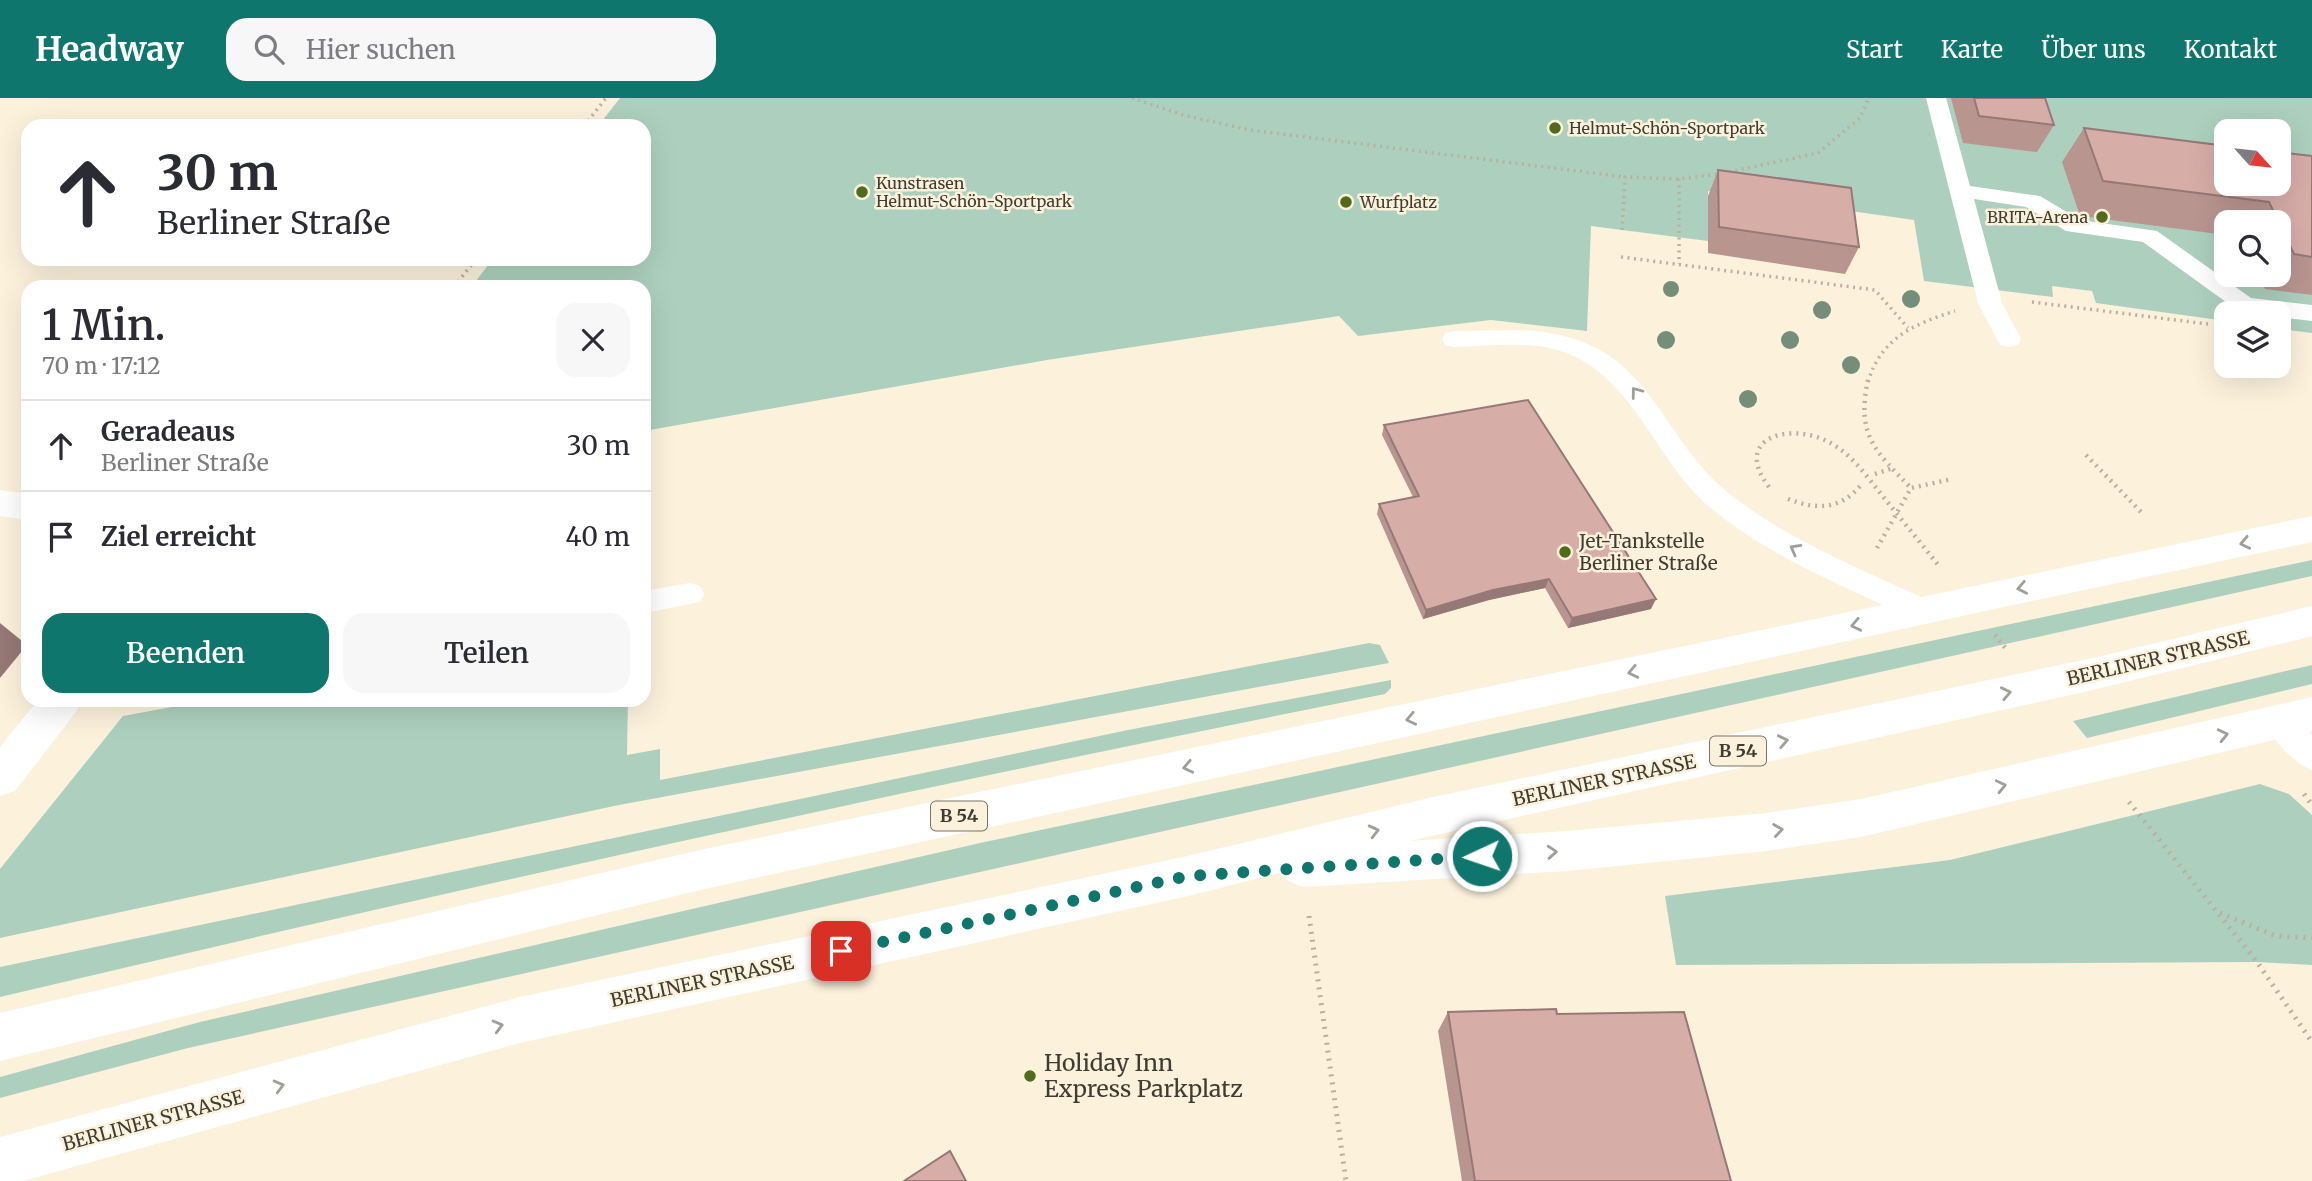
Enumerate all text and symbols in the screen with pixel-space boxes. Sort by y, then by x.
search box [226,18,716,81]
text: Headway [35,29,184,70]
icon: search [250,30,288,68]
text: Hier suchen [306,33,456,66]
text: Start [1846,34,1903,65]
text: Karte [1941,34,2003,65]
text: Über uns [2041,34,2146,65]
text: Kontakt [2184,34,2277,65]
place label: Helmut-Schön-Sportpark [1569,118,1766,138]
north arrow [2214,119,2291,196]
map controls [2214,119,2291,378]
marker: Helmut-Schön-Sportpark [1547,120,1563,136]
text: 30 m [157,142,278,203]
icon: ahead [42,147,133,238]
place label: Kunstrasen Helmut-Schön-Sportpark [876,173,1073,211]
marker: Kunstrasen Helmut-Schön-Sportpark [854,184,870,200]
place label: Wurfplatz [1359,192,1437,212]
marker: Wurfplatz [1338,194,1354,210]
text: Berliner Straße [157,203,390,243]
place label: BRITA-Arena [1987,207,2088,227]
marker: BRITA-Arena [2094,209,2110,225]
button: search [2214,210,2291,287]
text: 1 Min. [42,299,166,351]
button: layers [2214,301,2291,378]
button: close [556,303,630,377]
text: 70 m · 17:12 [42,351,161,380]
one-way arrow [1631,388,1644,400]
text: Geradeaus [101,415,235,448]
icon: ahead [42,427,80,465]
text: 30 m [567,429,630,462]
text: Berliner Straße [101,448,269,477]
icon: arrive [42,518,80,556]
text: Ziel erreicht [101,520,256,553]
text: 40 m [566,520,630,553]
place label: Jet-Tankstelle Berliner Straße [1578,529,1718,575]
one-way arrow [2239,535,2251,550]
marker: Jet-Tankstelle Berliner Straße [1557,544,1573,560]
one-way arrow [1790,544,1803,557]
one-way arrow [2016,580,2028,595]
button: Beenden [42,613,329,693]
button: Teilen [343,613,630,693]
one-way arrow [1850,617,1862,632]
street label: BERLINER STRASSE [2064,625,2252,691]
one-way arrow [1627,664,1639,679]
one-way arrow [2000,687,2012,701]
one-way arrow [1405,711,1417,726]
one-way arrow [2217,728,2229,743]
one-way arrow [1777,735,1789,750]
road number: B 54 [1710,736,1766,766]
street label: BERLINER STRASSE [1510,749,1698,811]
one-way arrow [1182,759,1194,774]
one-way arrow [1995,779,2007,794]
road number: B 54 [931,802,987,830]
position arrow [1445,819,1519,893]
one-way arrow [1772,823,1784,838]
one-way arrow [1367,825,1379,839]
one-way arrow [1547,845,1558,860]
pin [811,921,871,981]
icon: arrive [822,932,860,970]
street label: BERLINER STRASSE [608,950,796,1012]
one-way arrow [492,1020,504,1035]
place label: Holiday Inn Express Parkplatz [1044,1048,1243,1103]
marker: Holiday Inn Express Parkplatz [1022,1068,1038,1084]
one-way arrow [272,1080,284,1094]
street label: BERLINER STRASSE [60,1084,246,1156]

